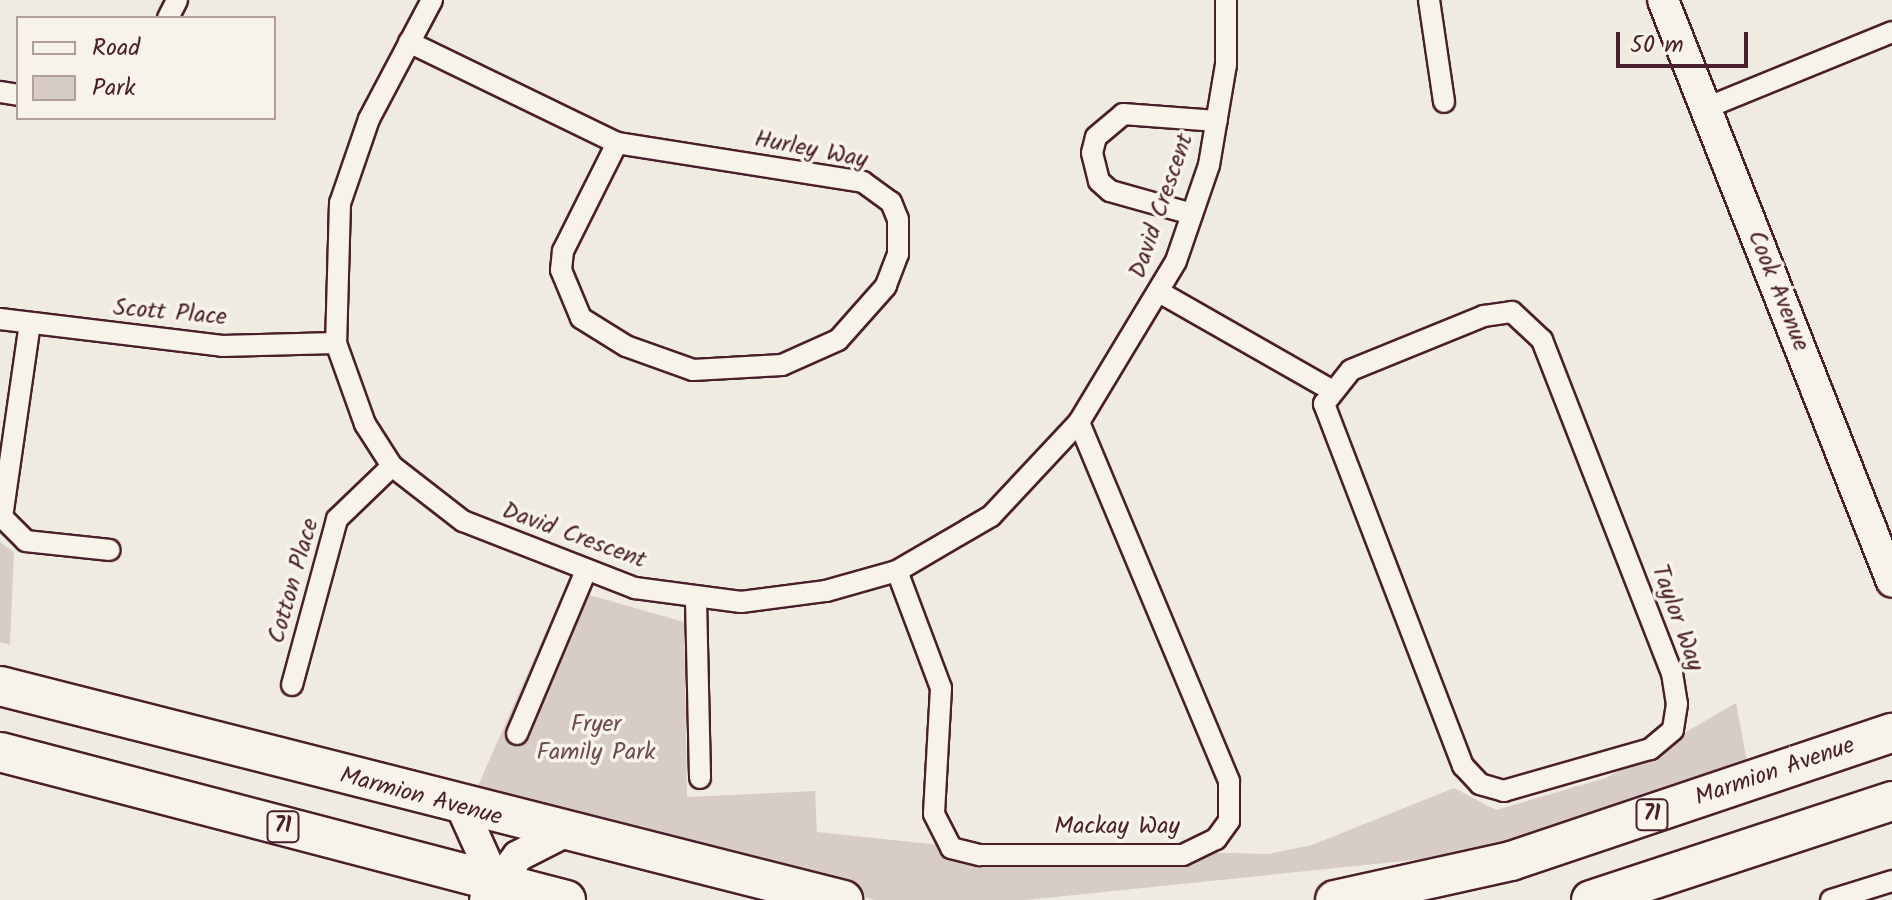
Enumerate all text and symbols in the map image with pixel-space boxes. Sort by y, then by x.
legend [16,16,276,120]
scale bar [1620,16,1752,66]
text: 50 m [1630,26,1684,65]
text: Road [92,29,140,68]
text: Park [92,69,136,108]
street label: Hurley Way [752,125,870,175]
street label: David Crescent [1124,130,1200,282]
street label: Cook Avenue [1741,226,1815,356]
street label: Scott Place [112,294,228,332]
street label: David Crescent [498,497,650,575]
street label: Cotton Place [262,515,326,647]
street label: Taylor Way [1644,561,1710,675]
park label: Fryer Family Park [537,711,655,767]
street label: Marmion Avenue [1691,731,1859,813]
street label: Marmion Avenue [337,761,505,833]
road number: 71 [1634,797,1670,833]
road number: 71 [265,809,301,845]
street label: Mackay Way [1054,813,1180,841]

